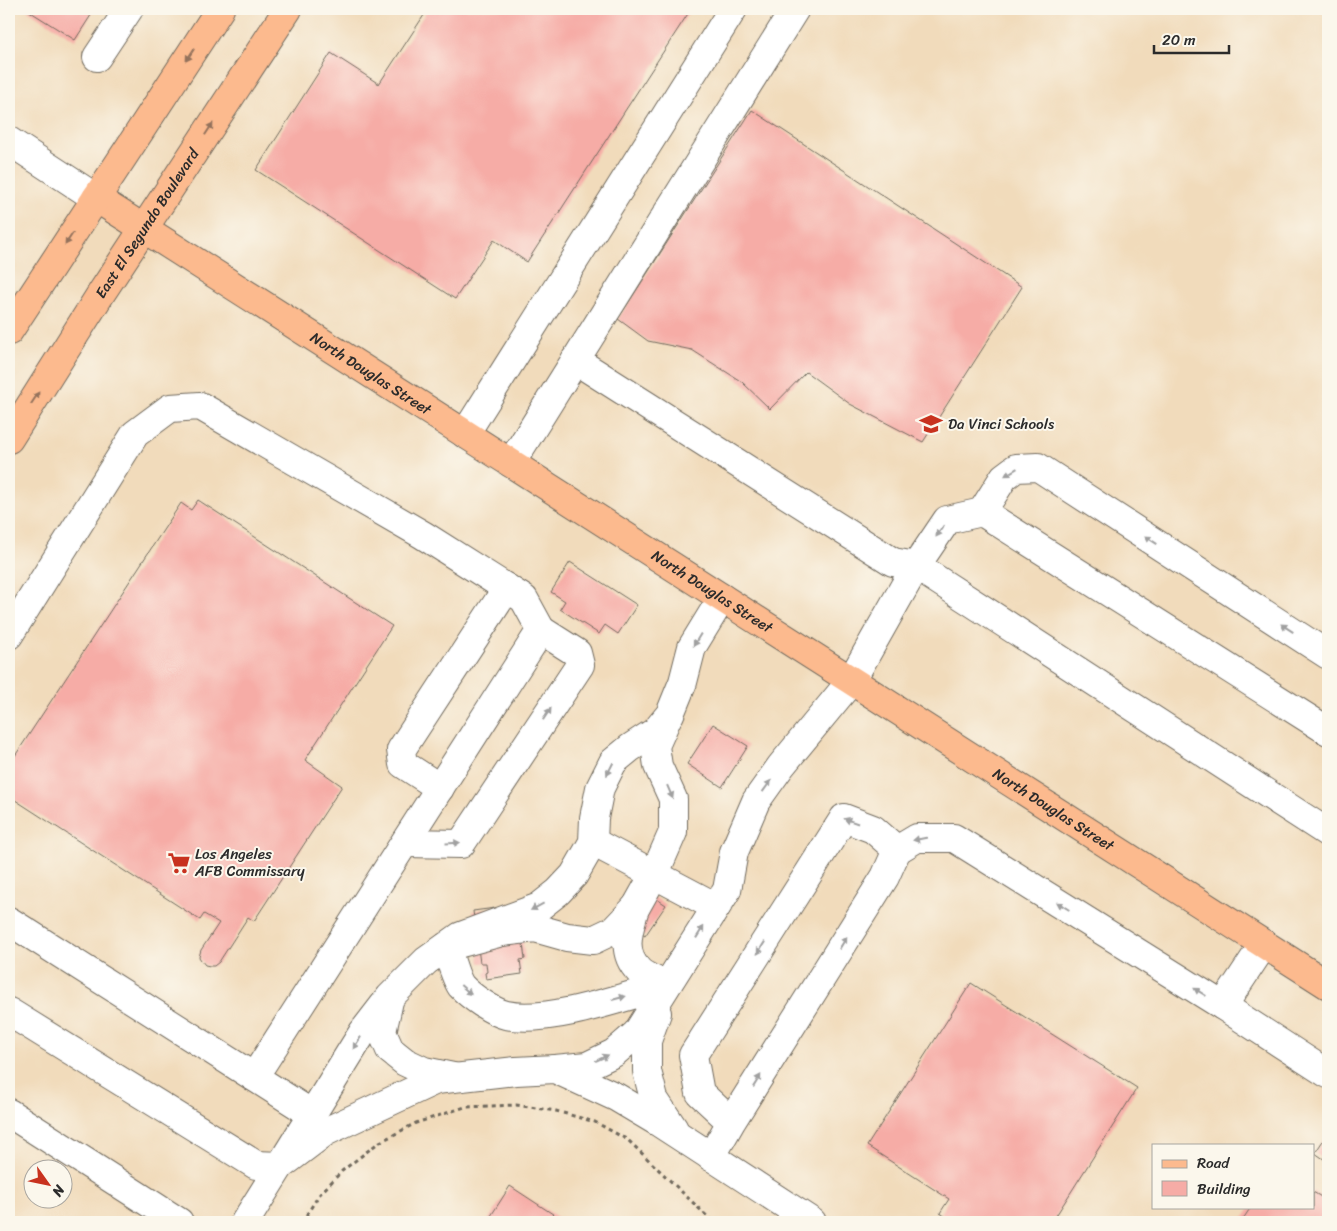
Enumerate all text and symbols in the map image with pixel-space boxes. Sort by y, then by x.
scale bar [1154,22,1230,54]
text: 20 m [1162,27,1196,53]
one-way arrow [185,48,195,62]
one-way arrow [204,123,214,136]
street label: East El Segundo Boulevard [88,142,207,304]
one-way arrow [64,232,74,245]
street label: North Douglas Street [305,325,437,423]
one-way arrow [30,391,40,404]
school or university icon: Da Vinci Schools [918,411,944,437]
place label: Da Vinci Schools [948,411,1055,437]
one-way arrow [1005,468,1018,477]
one-way arrow [935,524,945,538]
one-way arrow [1144,535,1158,545]
street label: North Douglas Street [646,543,779,641]
one-way arrow [1281,623,1294,633]
one-way arrow [692,633,701,646]
one-way arrow [542,708,552,721]
street label: North Douglas Street [987,761,1120,859]
one-way arrow [606,762,614,776]
one-way arrow [762,779,772,793]
one-way arrow [666,785,674,799]
one-way arrow [843,817,858,825]
one-way arrow [912,836,928,844]
one-way arrow [446,838,462,846]
place label: Los Angeles AFB Commissary [194,841,305,884]
supermarket icon: Los Angeles AFB Commissary [166,850,192,876]
one-way arrow [1056,901,1069,911]
one-way arrow [530,903,545,911]
one-way arrow [696,925,705,939]
one-way arrow [839,937,848,950]
one-way arrow [756,942,766,955]
one-way arrow [460,984,472,996]
one-way arrow [1194,987,1207,997]
one-way arrow [611,994,627,1002]
one-way arrow [352,1036,361,1049]
one-way arrow [595,1054,609,1062]
one-way arrow [752,1074,761,1087]
legend [1152,1144,1314,1208]
text: Road [1197,1150,1230,1176]
north arrow [22,1158,72,1208]
text: Building [1197,1176,1251,1202]
text: N [45,1179,72,1202]

